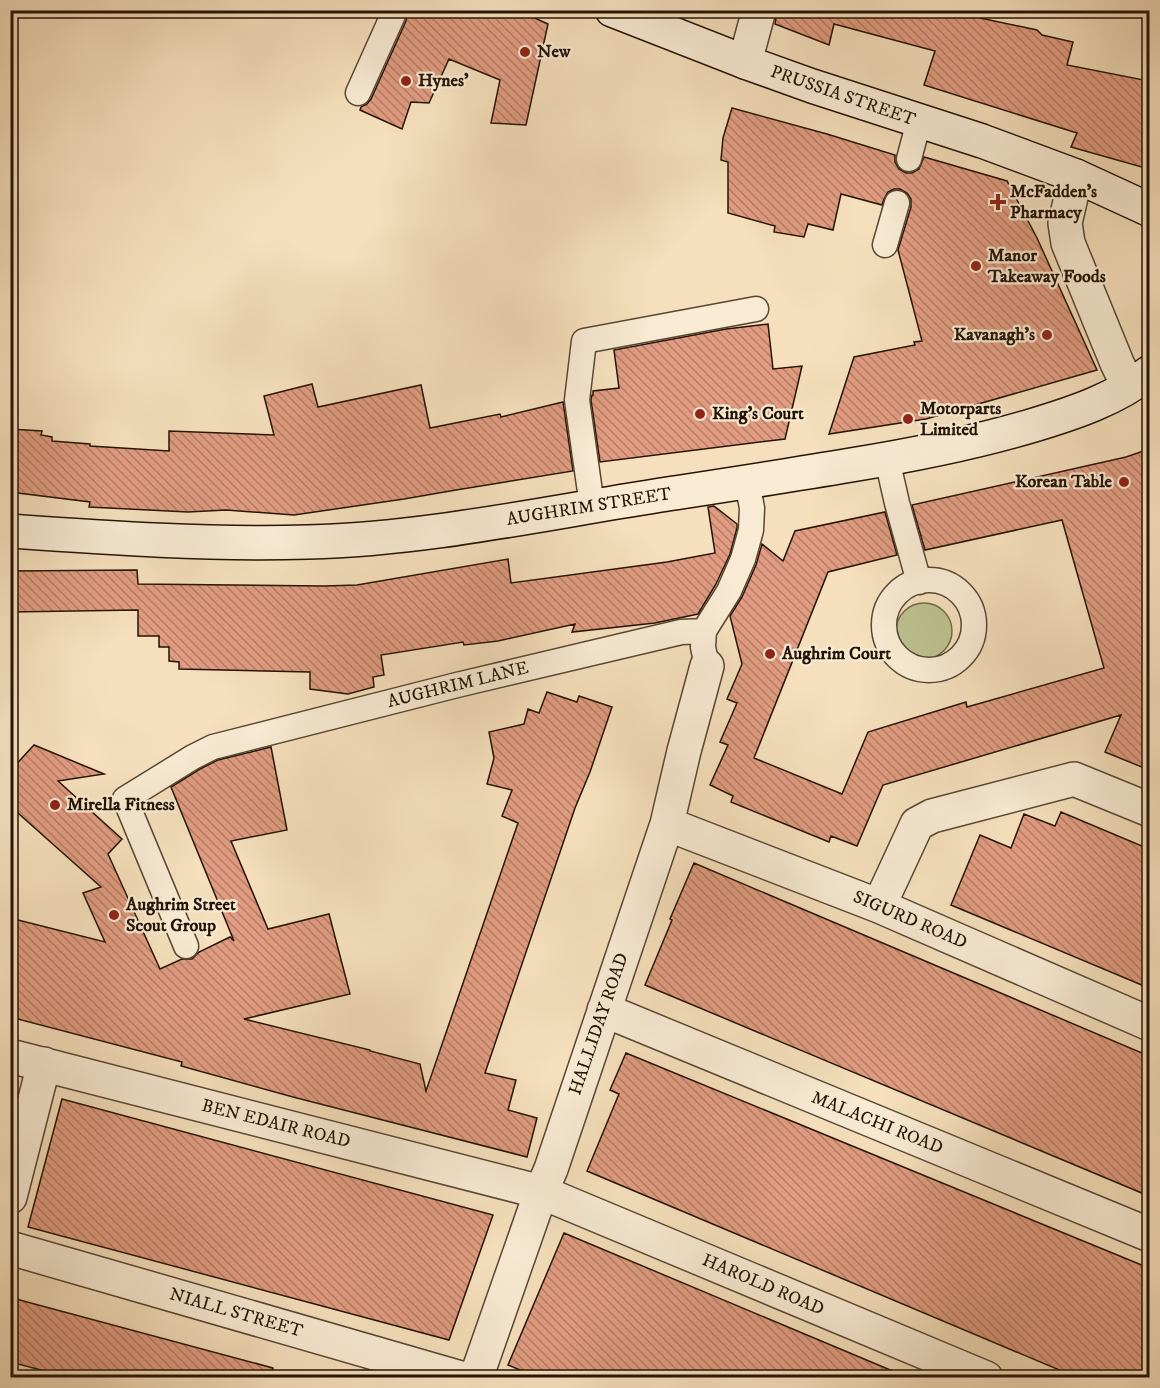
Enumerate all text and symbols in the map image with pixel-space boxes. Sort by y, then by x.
place label: New [537,41,571,63]
marker: New [518,45,532,59]
street label: PRUSSIA STREET [768,61,919,131]
place label: Hynes' [418,70,469,92]
marker: Hynes' [399,74,413,88]
place label: McFadden's Pharmacy [1010,181,1097,224]
marker: McFadden's Pharmacy [991,195,1005,209]
place label: Manor Takeaway Foods [987,245,1106,288]
marker: Manor Takeaway Foods [969,259,983,273]
place label: Kavanagh’s [954,324,1035,346]
marker: Kavanagh’s [1040,328,1054,342]
place label: Motorparts Limited [920,398,1001,441]
place label: King's Court [712,403,804,425]
marker: King's Court [693,407,707,421]
marker: Motorparts Limited [901,412,915,426]
place label: Korean Table [1015,471,1113,493]
marker: Korean Table [1117,475,1131,489]
street label: AUGHRIM STREET [505,483,673,531]
place label: Aughrim Court [781,643,891,665]
marker: Aughrim Court [763,647,777,661]
street label: AUGHRIM LANE [385,657,531,713]
place label: Mirella Fitness [67,794,175,816]
marker: Mirella Fitness [48,798,62,812]
street label: SIGURD ROAD [850,886,970,954]
place label: Aughrim Street Scout Group [125,894,236,937]
marker: Aughrim Street Scout Group [107,908,121,922]
street label: HALLIDAY ROAD [564,950,634,1098]
street label: MALACHI ROAD [808,1087,946,1159]
street label: BEN EDAIR ROAD [199,1095,353,1153]
street label: HAROLD ROAD [699,1249,827,1321]
street label: NIALL STREET [167,1283,306,1343]

